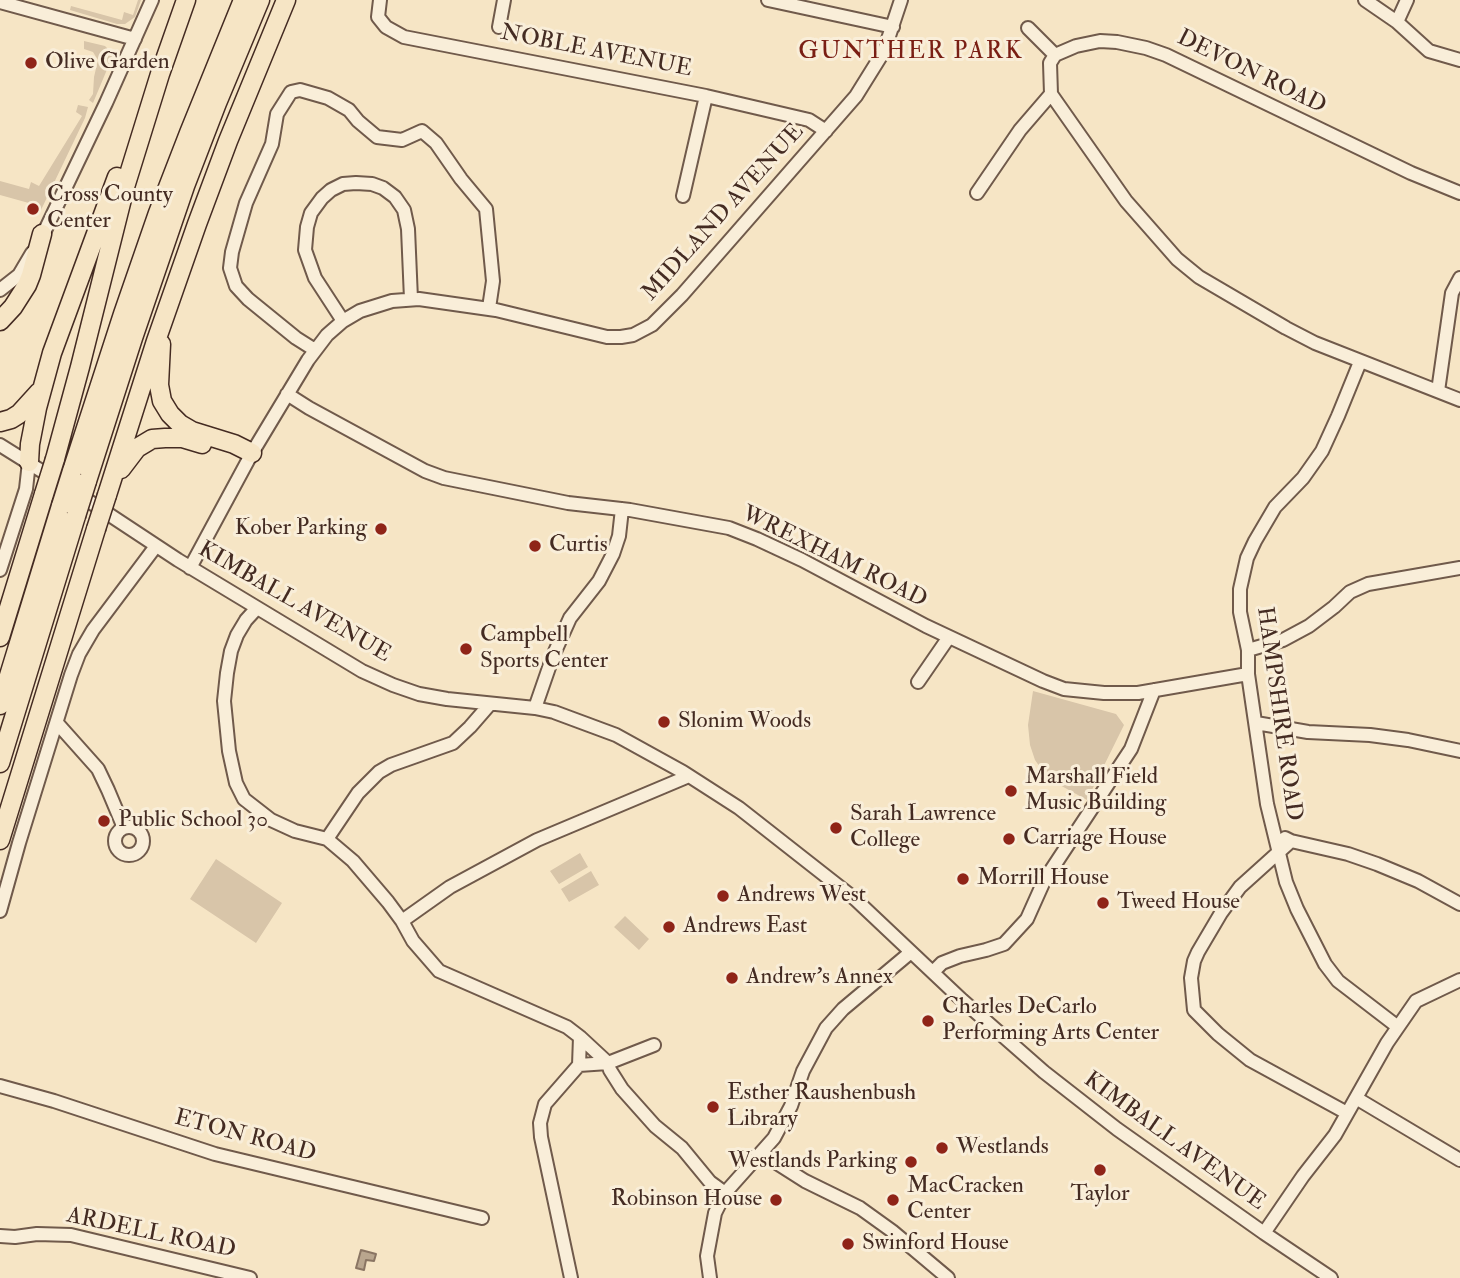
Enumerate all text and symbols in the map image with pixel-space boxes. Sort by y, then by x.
street label: NOBLE AVENUE [498,20,694,84]
street label: DEVON ROAD [1172,25,1330,121]
district label: GUNTHER PARK [800,39,1022,67]
place label: Olive Garden [45,49,170,77]
marker: Olive Garden [23,55,39,71]
street label: MIDLAND AVENUE [637,119,811,307]
place label: Cross County Center [47,182,173,236]
marker: Cross County Center [25,201,41,217]
street label: WREXHAM ROAD [737,501,931,615]
place label: Kober Parking [235,515,367,543]
marker: Kober Parking [373,521,389,537]
place label: Curtis [549,532,608,560]
street label: KIMBALL AVENUE [193,537,395,669]
marker: Curtis [527,538,543,554]
street label: HAMPSHIRE ROAD [1249,605,1307,823]
place label: Campbell Sports Center [480,622,608,676]
marker: Campbell Sports Center [458,641,474,657]
place label: Slonim Woods [678,708,811,736]
marker: Slonim Woods [656,714,672,730]
place label: Marshall Field Music Building [1025,764,1166,818]
marker: Marshall Field Music Building [1003,783,1019,799]
place label: Sarah Lawrence College [850,801,996,855]
place label: Public School 30 [118,807,268,835]
marker: Public School 30 [96,813,112,829]
marker: Sarah Lawrence College [828,820,844,836]
place label: Carriage House [1023,825,1167,853]
marker: Carriage House [1001,831,1017,847]
place label: Morrill House [977,865,1109,893]
marker: Morrill House [955,871,971,887]
place label: Andrews West [737,882,866,910]
marker: Andrews West [715,888,731,904]
place label: Tweed House [1117,889,1240,917]
marker: Tweed House [1095,895,1111,911]
place label: Andrews East [683,913,807,941]
marker: Andrews East [661,919,677,935]
place label: Andrew's Annex [746,964,893,992]
marker: Andrew's Annex [724,970,740,986]
place label: Charles DeCarlo Performing Arts Center [942,994,1159,1048]
marker: Charles DeCarlo Performing Arts Center [920,1013,936,1029]
street label: KIMBALL AVENUE [1078,1067,1270,1217]
place label: Esther Raushenbush Library [727,1080,916,1134]
marker: Esther Raushenbush Library [705,1099,721,1115]
street label: ETON ROAD [171,1105,319,1169]
place label: Westlands [956,1134,1049,1162]
marker: Westlands [934,1140,950,1156]
place label: Westlands Parking [728,1148,897,1176]
marker: Westlands Parking [903,1154,919,1170]
marker: Taylor [1092,1162,1108,1178]
place label: MacCracken Center [907,1173,1024,1227]
place label: Taylor [1070,1181,1130,1209]
place label: Robinson House [611,1186,762,1214]
marker: Robinson House [768,1192,784,1208]
marker: MacCracken Center [885,1192,901,1208]
street label: ARDELL ROAD [64,1203,238,1265]
place label: Swinford House [862,1230,1009,1258]
marker: Swinford House [840,1236,856,1252]

